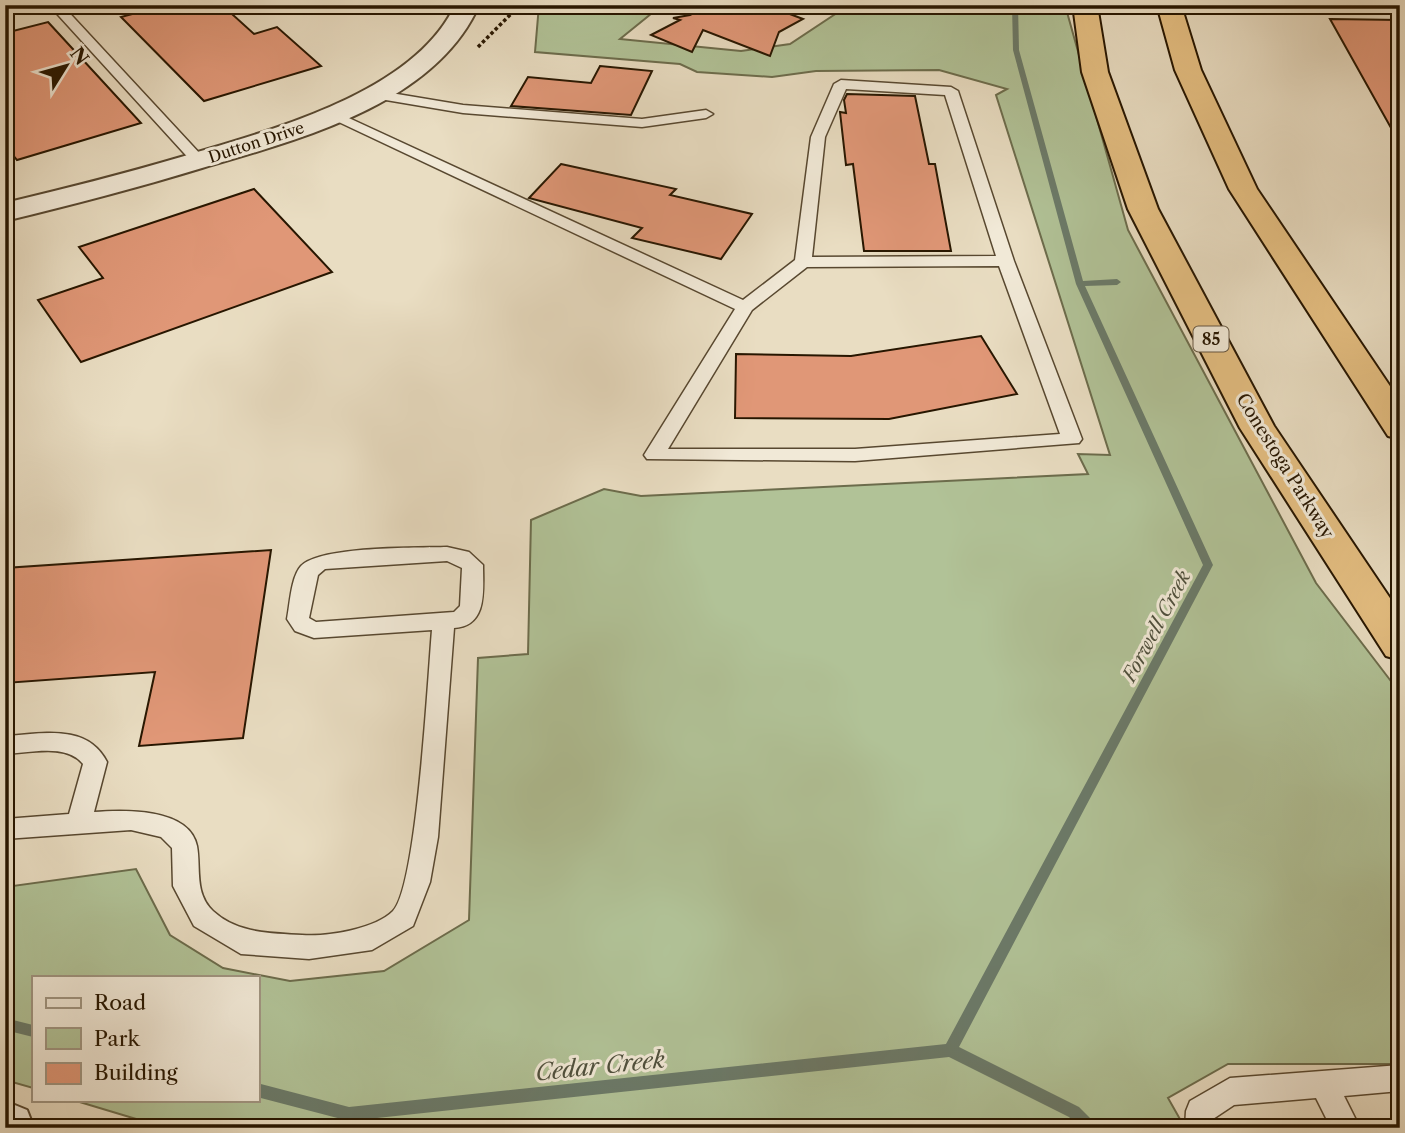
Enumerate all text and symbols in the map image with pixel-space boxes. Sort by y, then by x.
north arrow [32,32,102,102]
text: N [65,43,93,70]
street label: Dutton Drive [205,117,307,167]
road number: 85 [1194,326,1228,352]
street label: Conestoga Parkway [1231,389,1339,543]
water label: Forwell Creek [1117,567,1195,687]
legend [32,976,259,1102]
text: Road [94,990,146,1015]
text: Park [94,1026,140,1051]
water label: Cedar Creek [534,1045,666,1087]
text: Building [94,1060,179,1085]

